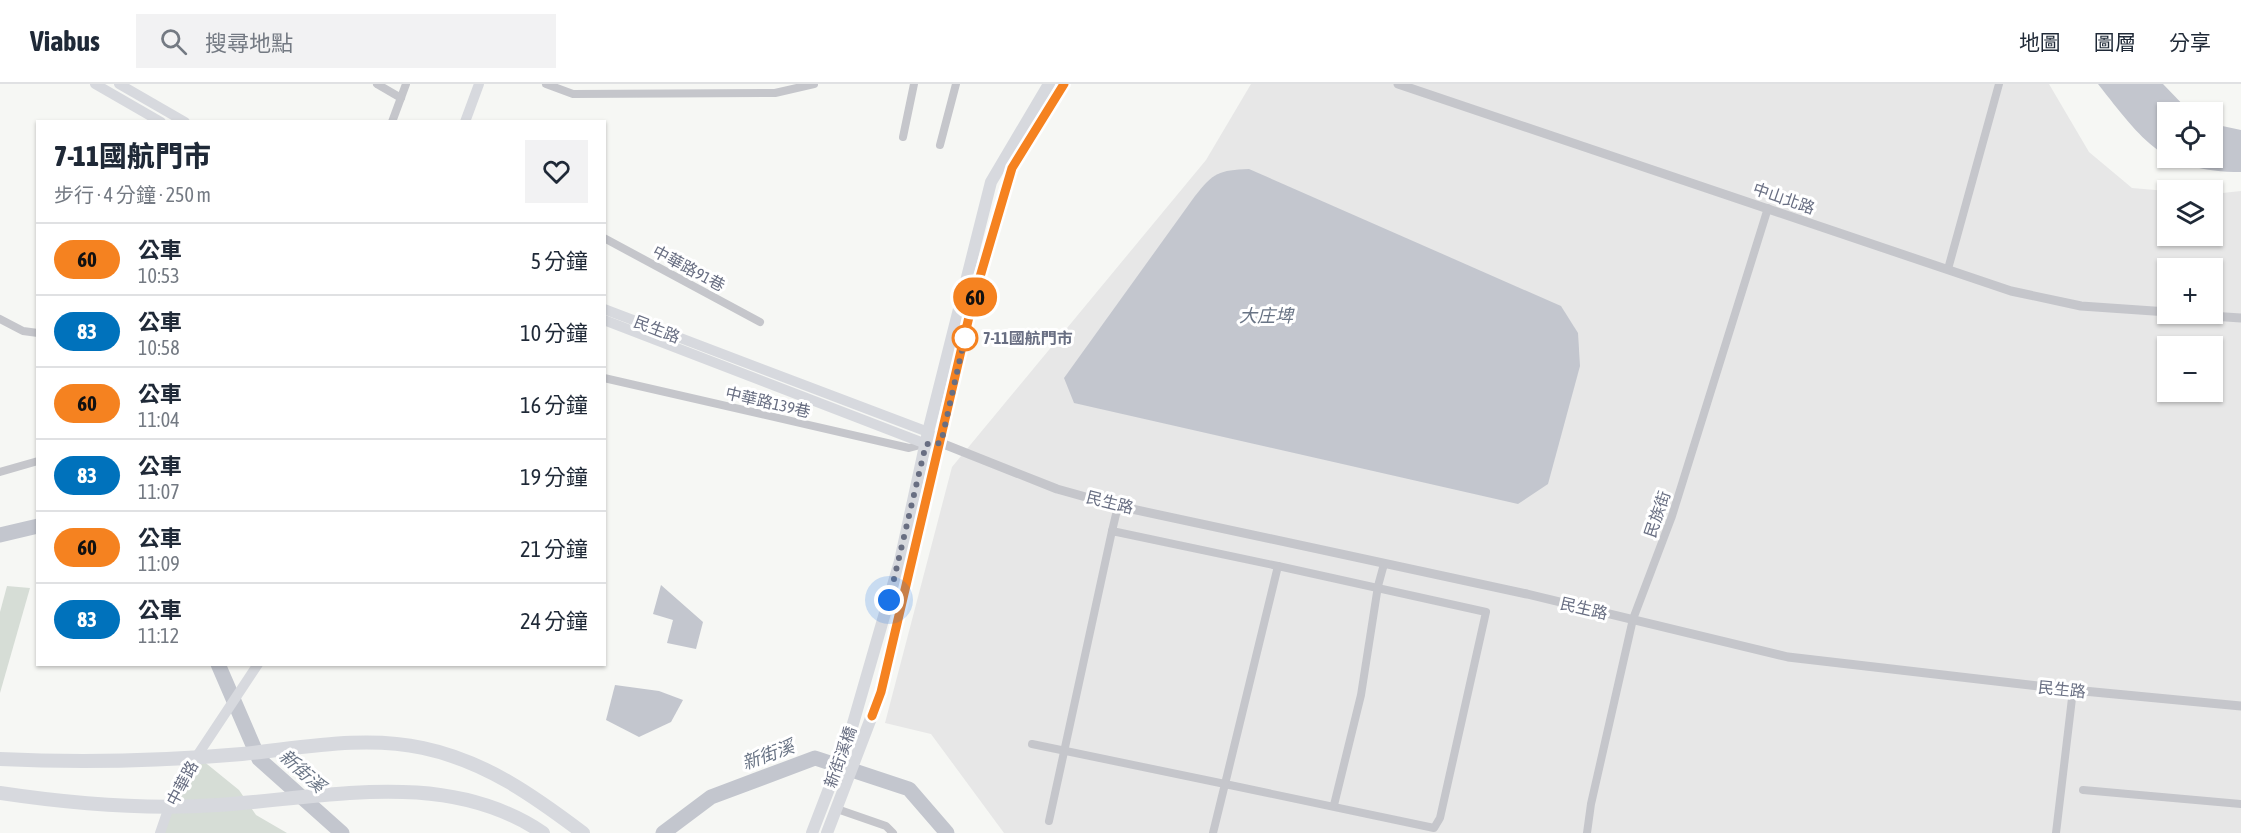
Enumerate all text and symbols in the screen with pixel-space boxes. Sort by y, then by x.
search box [136,14,556,68]
text: Viabus [30,25,100,57]
icon: search [157,25,190,58]
text: 搜尋地點 [205,30,293,56]
text: 地圖 [2019,30,2061,54]
text: 圖層 [2094,30,2136,54]
text: 分享 [2169,30,2211,54]
map controls [2157,102,2223,402]
button: locate [2157,102,2223,168]
text: 7-11國航門市 [54,140,211,172]
button: heart [525,140,588,203]
street label: 中山北路 [1751,179,1817,217]
button: layers [2157,180,2223,246]
text: 步行 · 4 分鐘 · 250 m [54,183,211,206]
text: 公車 [138,237,182,263]
street label: 中華路91巷 [650,241,728,295]
text: 60 [77,247,97,271]
text: 5 分鐘 [531,248,588,274]
button: + [2157,258,2223,324]
text: 10:53 [138,264,180,287]
line badge: 60 [948,278,1002,316]
text: 60 [965,285,985,309]
water label: 大庄埤 [1239,305,1295,326]
text: 公車 [138,309,182,335]
street label: 民生路 [631,312,683,346]
text: 83 [77,319,97,343]
text: 10 分鐘 [520,320,588,346]
marker: 7-11國航門市 [952,325,978,351]
place label: 7-11國航門市 [983,329,1073,347]
text: 10:58 [138,336,180,359]
button: − [2157,336,2223,402]
text: 公車 [138,381,182,407]
street label: 中華路139巷 [724,383,812,421]
text: 60 [77,391,97,415]
text: 16 分鐘 [520,392,588,418]
text: 11:04 [138,408,180,431]
text: 公車 [138,453,182,479]
text: 83 [77,463,97,487]
text: 19 分鐘 [520,464,588,490]
text: 11:07 [138,480,180,503]
street label: 民生路 [1085,487,1135,517]
street label: 民族街 [1641,488,1673,540]
text: 公車 [138,525,182,551]
text: 60 [77,535,97,559]
text: 21 分鐘 [520,536,588,562]
text: 11:09 [138,552,180,575]
your location [874,585,904,615]
street label: 民生路 [1559,594,1609,622]
text: 公車 [138,597,182,623]
text: 83 [77,607,97,631]
text: 24 分鐘 [520,608,588,634]
text: 11:12 [138,624,179,647]
street label: 民生路 [2037,678,2087,700]
street label: 新街溪橋 [821,724,859,790]
water label: 新街溪 [739,734,800,774]
water label: 新街溪 [275,745,332,799]
street label: 中華路 [163,758,201,808]

